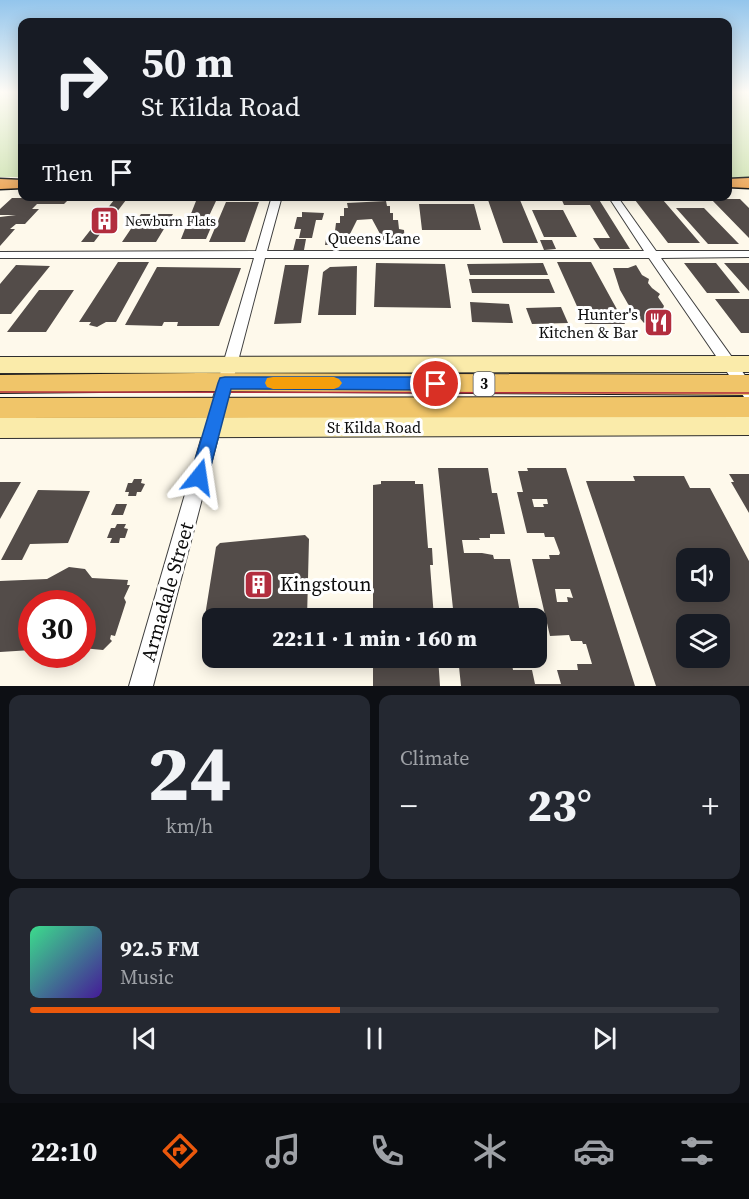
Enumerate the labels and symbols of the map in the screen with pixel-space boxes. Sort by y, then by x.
building icon: Newburn Flats [88,205,120,237]
place label: Newburn Flats [125,211,216,231]
street label: Queens Lane [328,227,420,249]
place label: Hunter's Kitchen & Bar [538,303,638,343]
restaurant icon: Hunter's Kitchen & Bar [643,307,675,339]
pin [410,358,461,409]
road number: 3 [474,372,494,396]
street label: St Kilda Road [327,416,421,438]
position arrow [167,445,231,509]
street label: Armadale Street [134,519,200,665]
building icon: Kingstoun [243,568,275,600]
place label: Kingstoun [280,570,372,598]
speed limit sign: 30 [18,590,96,668]

